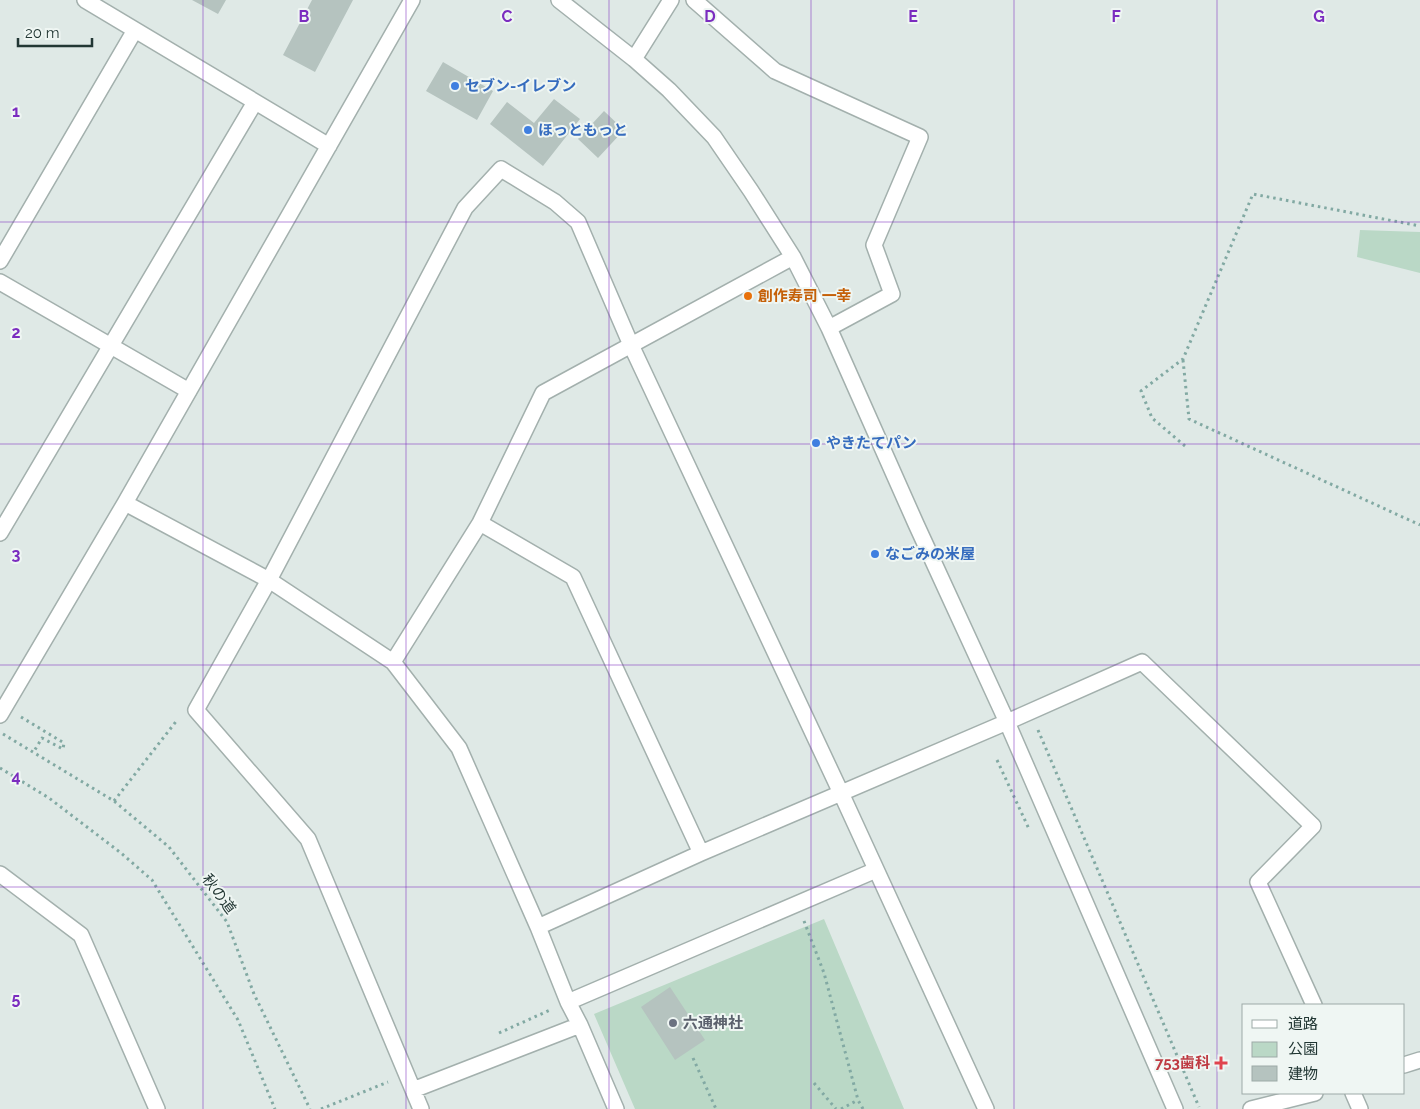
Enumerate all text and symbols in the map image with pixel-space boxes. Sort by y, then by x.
text: B [299,7,310,26]
text: C [502,7,513,26]
text: D [704,7,716,26]
text: E [908,7,918,26]
text: F [1111,7,1121,26]
text: G [1313,7,1325,26]
scale bar [18,15,91,47]
text: 20 m [25,24,60,42]
place label: セブン-イレブン [465,77,576,95]
marker: セブン-イレブン [449,80,461,92]
text: 1 [12,102,20,121]
place label: ほっともっと [538,121,628,139]
marker: ほっともっと [522,124,534,136]
place label: 創作寿司 一幸 [758,287,852,305]
marker: 創作寿司 一幸 [742,290,754,302]
text: 2 [11,323,21,342]
place label: やきたてパン [826,434,917,452]
marker: やきたてパン [810,437,822,449]
text: 3 [12,545,21,564]
place label: なごみの米屋 [885,545,975,563]
marker: なごみの米屋 [869,548,881,560]
text: 4 [11,767,21,786]
street label: 秋の道 [198,871,240,917]
text: 5 [12,989,21,1008]
legend [1242,1004,1405,1094]
place label: 六通神社 [683,1014,743,1032]
text: 道路 [1288,1015,1318,1033]
marker: 六通神社 [667,1017,679,1029]
text: 公園 [1288,1040,1318,1058]
place label: 753歯科 [1155,1054,1210,1072]
marker: 753歯科 [1214,1056,1228,1070]
text: 建物 [1288,1065,1318,1083]

